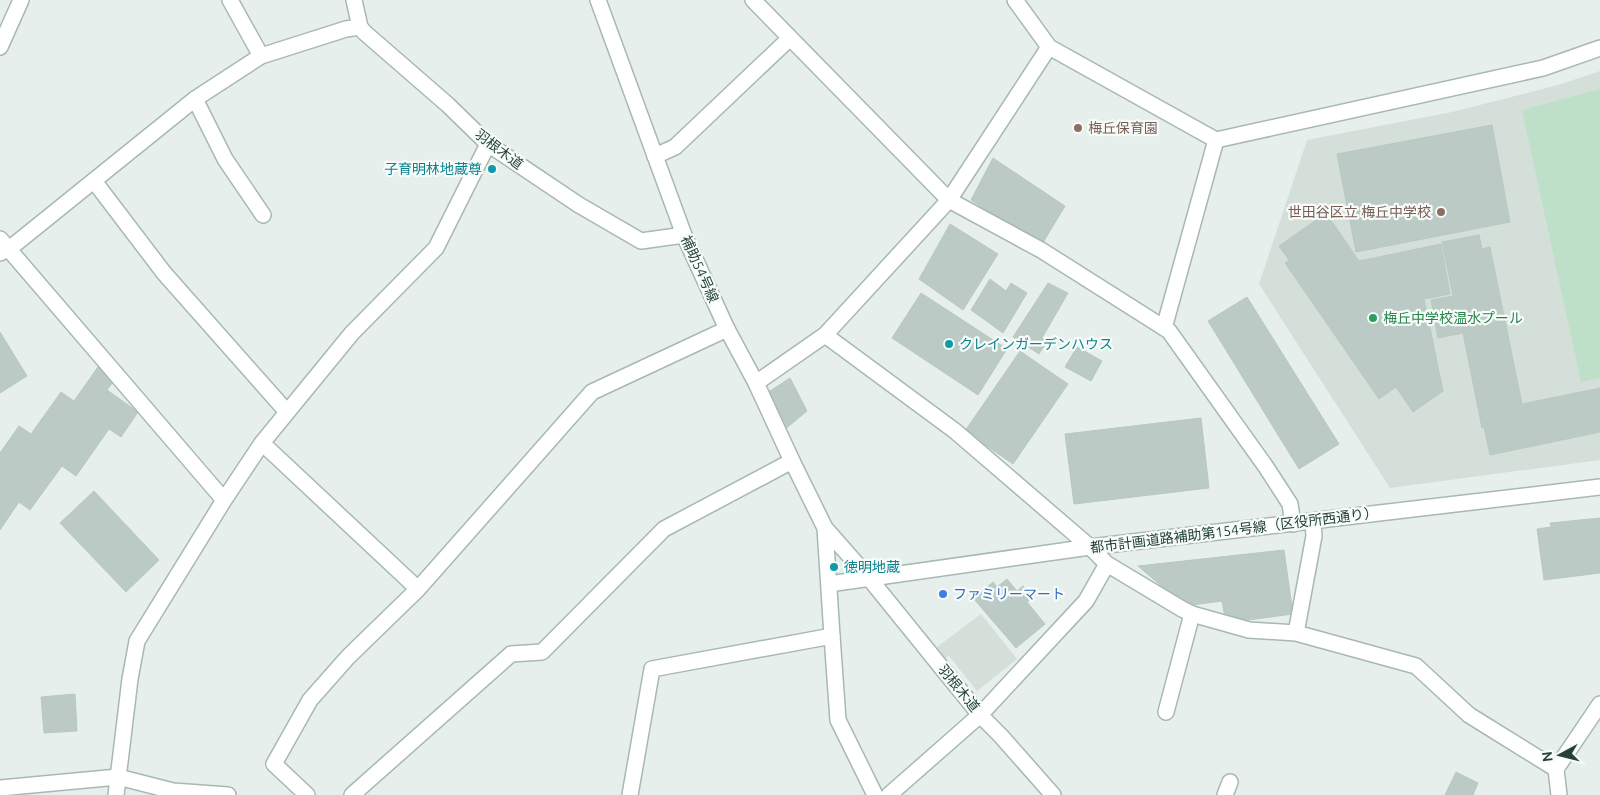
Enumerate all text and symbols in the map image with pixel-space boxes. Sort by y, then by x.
place label: 梅丘保育園 [1088,120,1158,136]
marker: 梅丘保育園 [1072,122,1084,134]
street label: 羽根木道 [472,126,526,172]
place label: 子育明林地蔵尊 [384,161,482,177]
marker: 子育明林地蔵尊 [486,163,498,175]
place label: 世田谷区立 梅丘中学校 [1288,204,1431,220]
marker: 世田谷区立 梅丘中学校 [1435,206,1447,218]
street label: 補助54号線 [678,233,722,305]
place label: 梅丘中学校温水プール [1383,310,1523,326]
marker: 梅丘中学校温水プール [1367,312,1379,324]
place label: クレインガーデンハウス [959,336,1113,352]
marker: クレインガーデンハウス [943,338,955,350]
street label: 都市計画道路補助第154号線（区役所西通り） [1089,504,1379,556]
place label: 徳明地蔵 [844,559,900,575]
marker: 徳明地蔵 [828,561,840,573]
place label: ファミリーマート [953,586,1065,602]
marker: ファミリーマート [937,588,949,600]
street label: 羽根木道 [935,661,983,715]
north arrow [1535,730,1585,780]
text: N [1539,750,1556,763]

